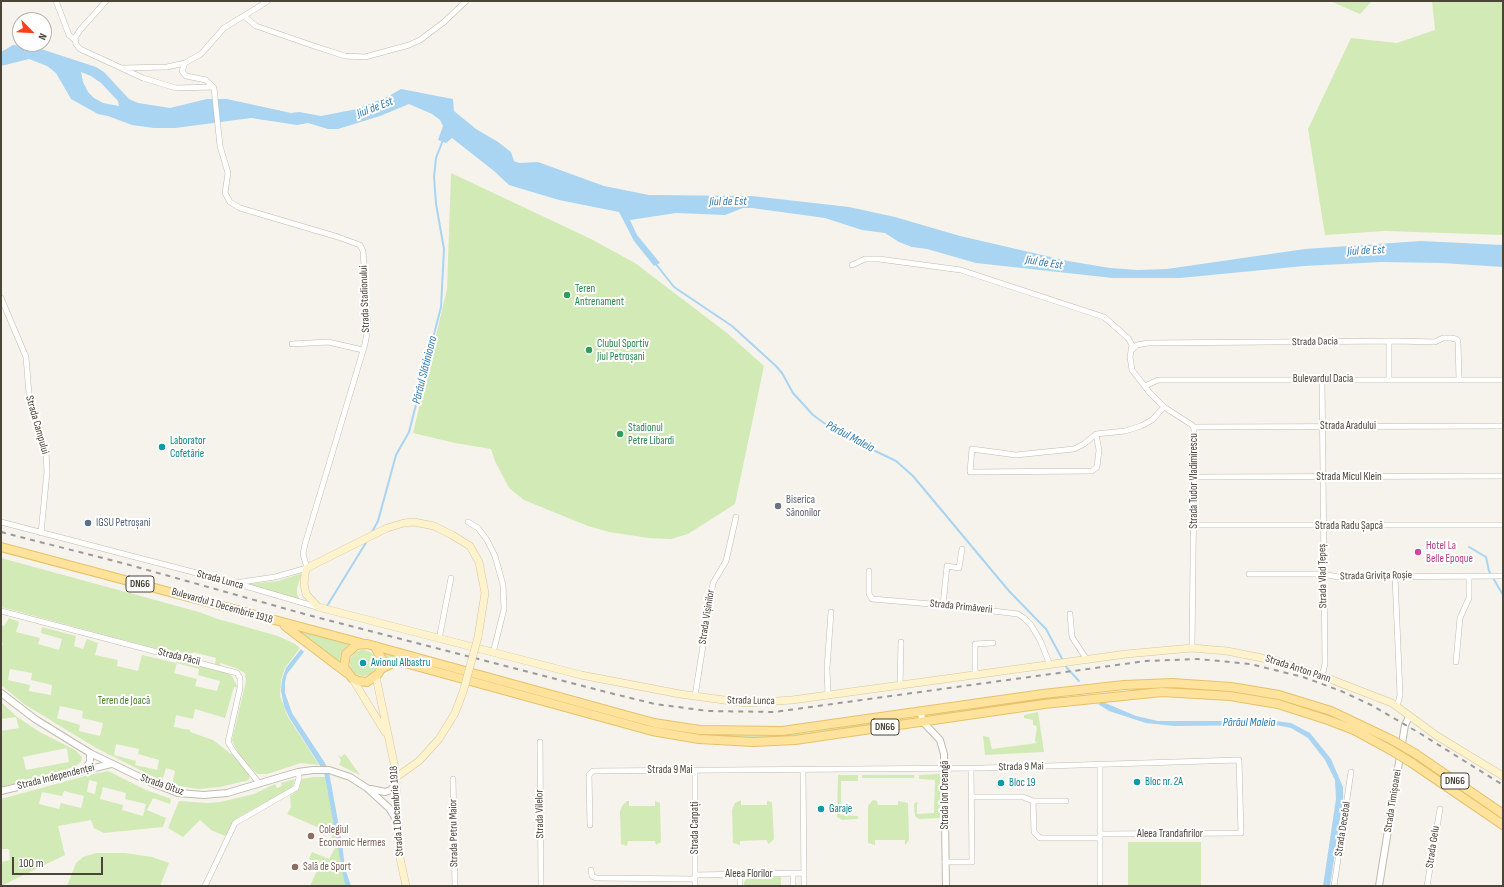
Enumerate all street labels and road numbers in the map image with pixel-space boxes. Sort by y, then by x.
street label: Strada Stadionului [357,265,373,333]
street label: Strada Dacia [1292,335,1338,349]
street label: Bulevardul Dacia [1293,372,1353,386]
street label: Strada Campului [22,394,52,456]
street label: Strada Aradului [1320,419,1376,433]
street label: Strada Tudor Vladimirescu [1187,433,1201,529]
street label: Strada Micul Klein [1316,470,1382,484]
street label: Strada Radu Șapcă [1315,519,1383,533]
street label: Strada Vlad Țepeș [1316,544,1330,608]
street label: Strada Lunca [195,567,245,593]
street label: Strada Grivița Roșie [1340,569,1412,583]
road number: DN66 [126,576,154,592]
street label: Bulevardul 1 Decembrie 1918 [170,585,274,627]
street label: Strada Vișinilor [696,589,718,645]
street label: Strada Primăverii [929,597,993,617]
street label: Strada Păcii [157,645,201,669]
street label: Strada Anton Pann [1264,652,1332,686]
street label: Strada Lunca [727,694,775,708]
road number: DN66 [871,719,899,735]
street label: Strada Ion Creangă [938,760,952,830]
street label: Strada 9 Mai [998,760,1044,774]
street label: Strada Independenței [16,761,96,793]
street label: Strada 9 Mai [647,763,693,777]
street label: Strada 1 Decembrie 1918 [387,765,407,857]
street label: Strada Timișoarei [1382,769,1404,833]
street label: Strada Oituz [138,771,186,799]
road number: DN66 [1441,773,1469,789]
street label: Strada Vilelor [533,789,547,839]
street label: Strada Petru Maior [447,799,461,867]
street label: Strada Decebal [1332,801,1354,857]
street label: Strada Carpați [688,802,702,854]
street label: Strada Gelu [1423,825,1443,869]
street label: Aleea Trandafirilor [1137,827,1203,841]
street label: Aleea Florilor [725,867,773,881]

